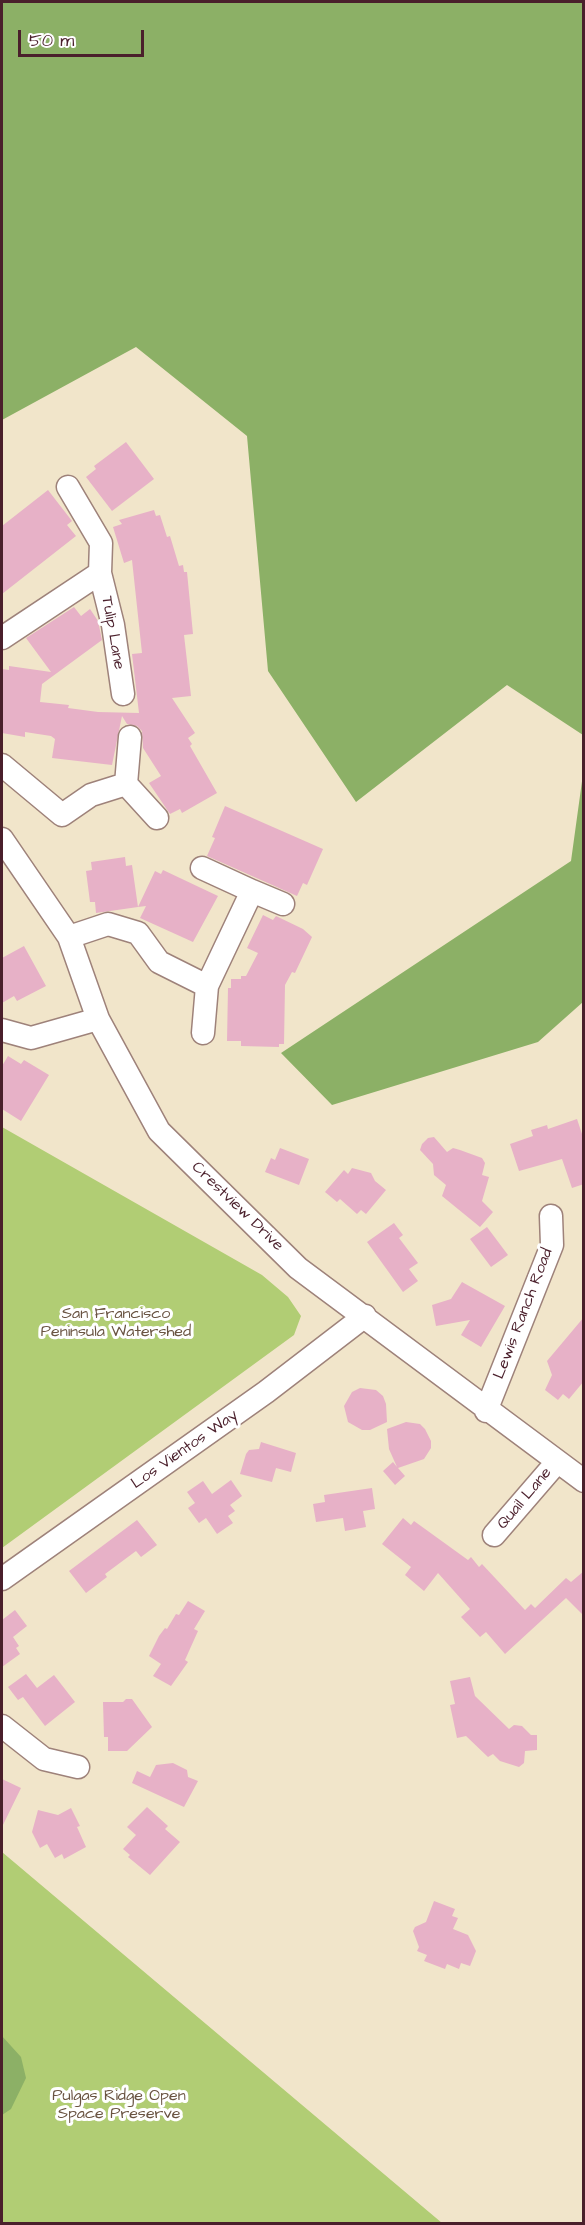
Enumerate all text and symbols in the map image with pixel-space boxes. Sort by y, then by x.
scale bar [21,18,147,56]
text: 50 m [29,28,74,53]
street label: Tulip Lane [96,595,128,671]
street label: Crestview Drive [187,1158,287,1256]
street label: Lewis Ranch Road [490,1246,558,1382]
park label: San Francisco Peninsula Watershed [41,1305,191,1343]
street label: Los Vientos Way [128,1406,242,1494]
street label: Quail Lane [494,1464,556,1534]
park label: Pulgas Ridge Open Space Preserve [52,2087,186,2125]

